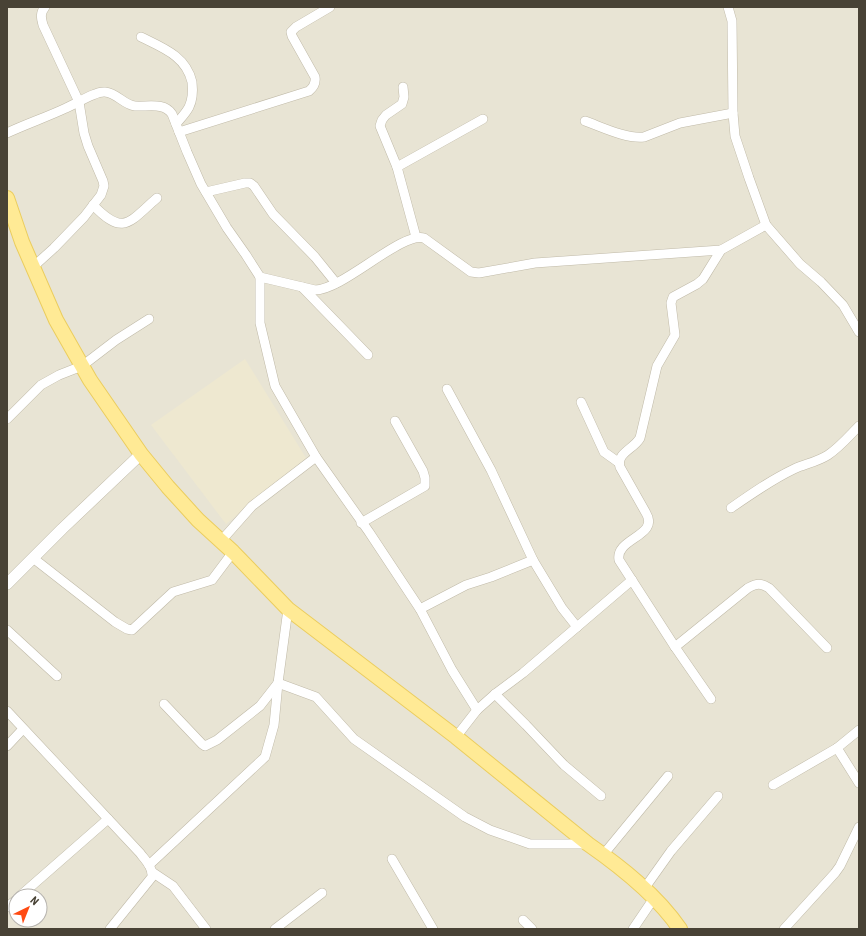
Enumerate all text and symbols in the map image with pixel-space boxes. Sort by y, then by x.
north arrow [8,888,48,928]
text: N [28,894,42,908]

